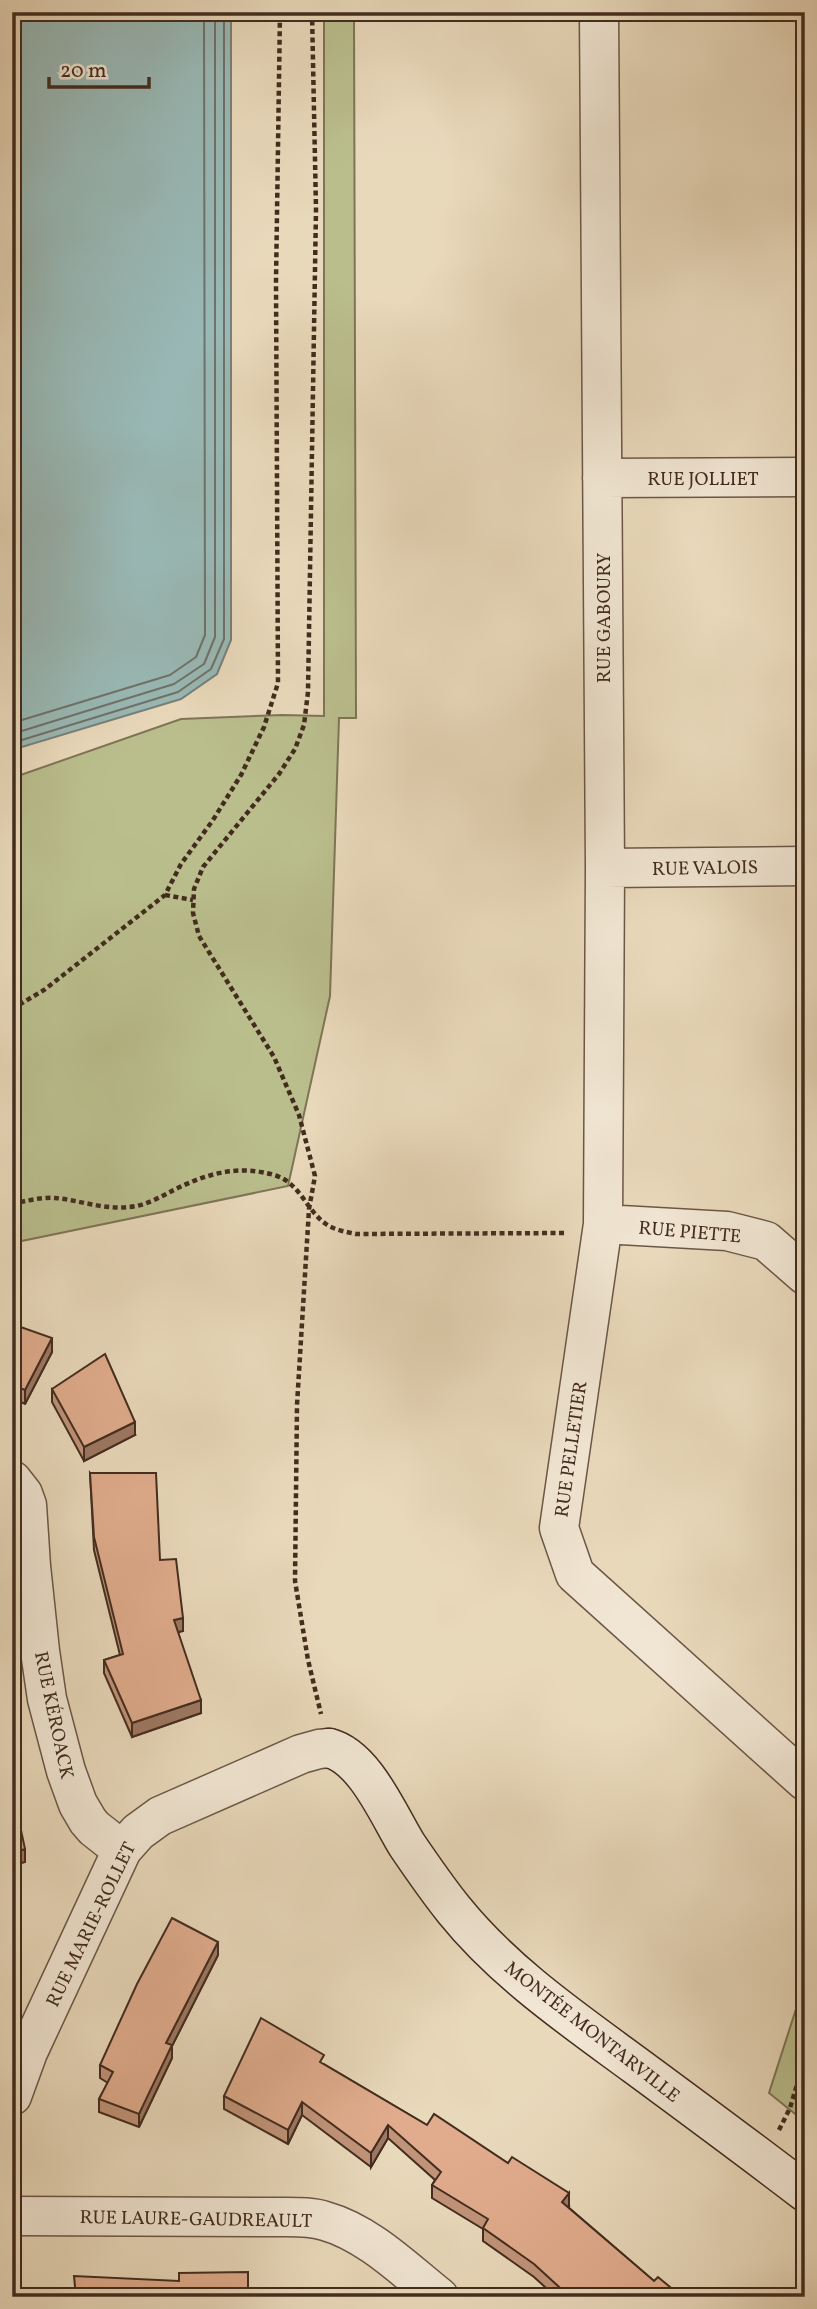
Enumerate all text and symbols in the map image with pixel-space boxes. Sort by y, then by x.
scale bar [49,46,149,90]
text: 20 m [60,57,106,86]
street label: RUE JOLLIET [647,467,759,493]
street label: RUE GABOURY [592,553,618,683]
street label: RUE VALOIS [652,855,758,883]
street label: RUE PIETTE [637,1216,742,1250]
street label: RUE PELLETIER [550,1379,594,1519]
street label: RUE KÉROACK [27,1649,79,1782]
street label: RUE MARIE-ROLLET [41,1838,143,2012]
street label: MONTÉE MONTARVILLE [499,1956,685,2109]
street label: RUE LAURE-GAUDREAULT [79,2205,312,2235]

